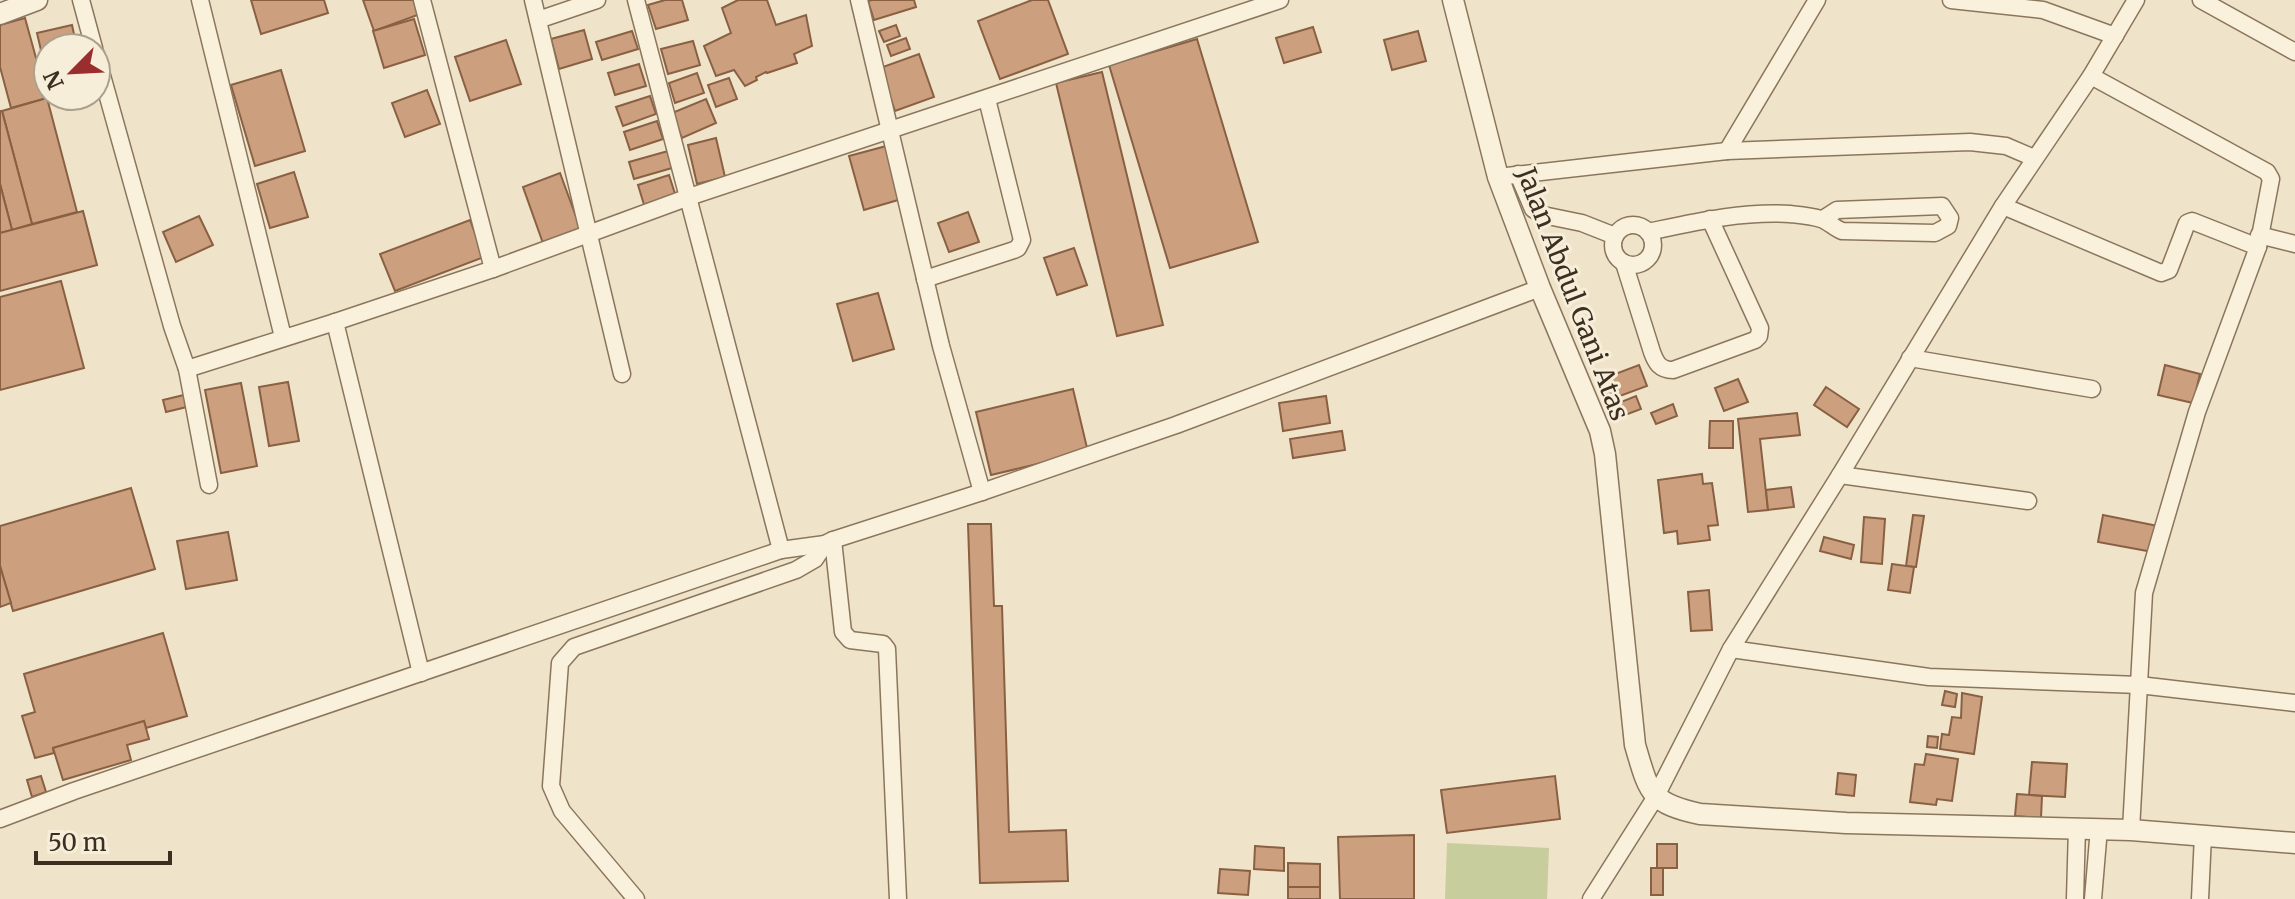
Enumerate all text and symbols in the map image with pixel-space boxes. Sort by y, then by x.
north arrow [32,32,112,112]
text: N [37,66,70,94]
street label: Jalan Abdul Gani Atas [1510,162,1637,425]
scale bar [36,815,170,865]
text: 50 m [48,827,107,858]

